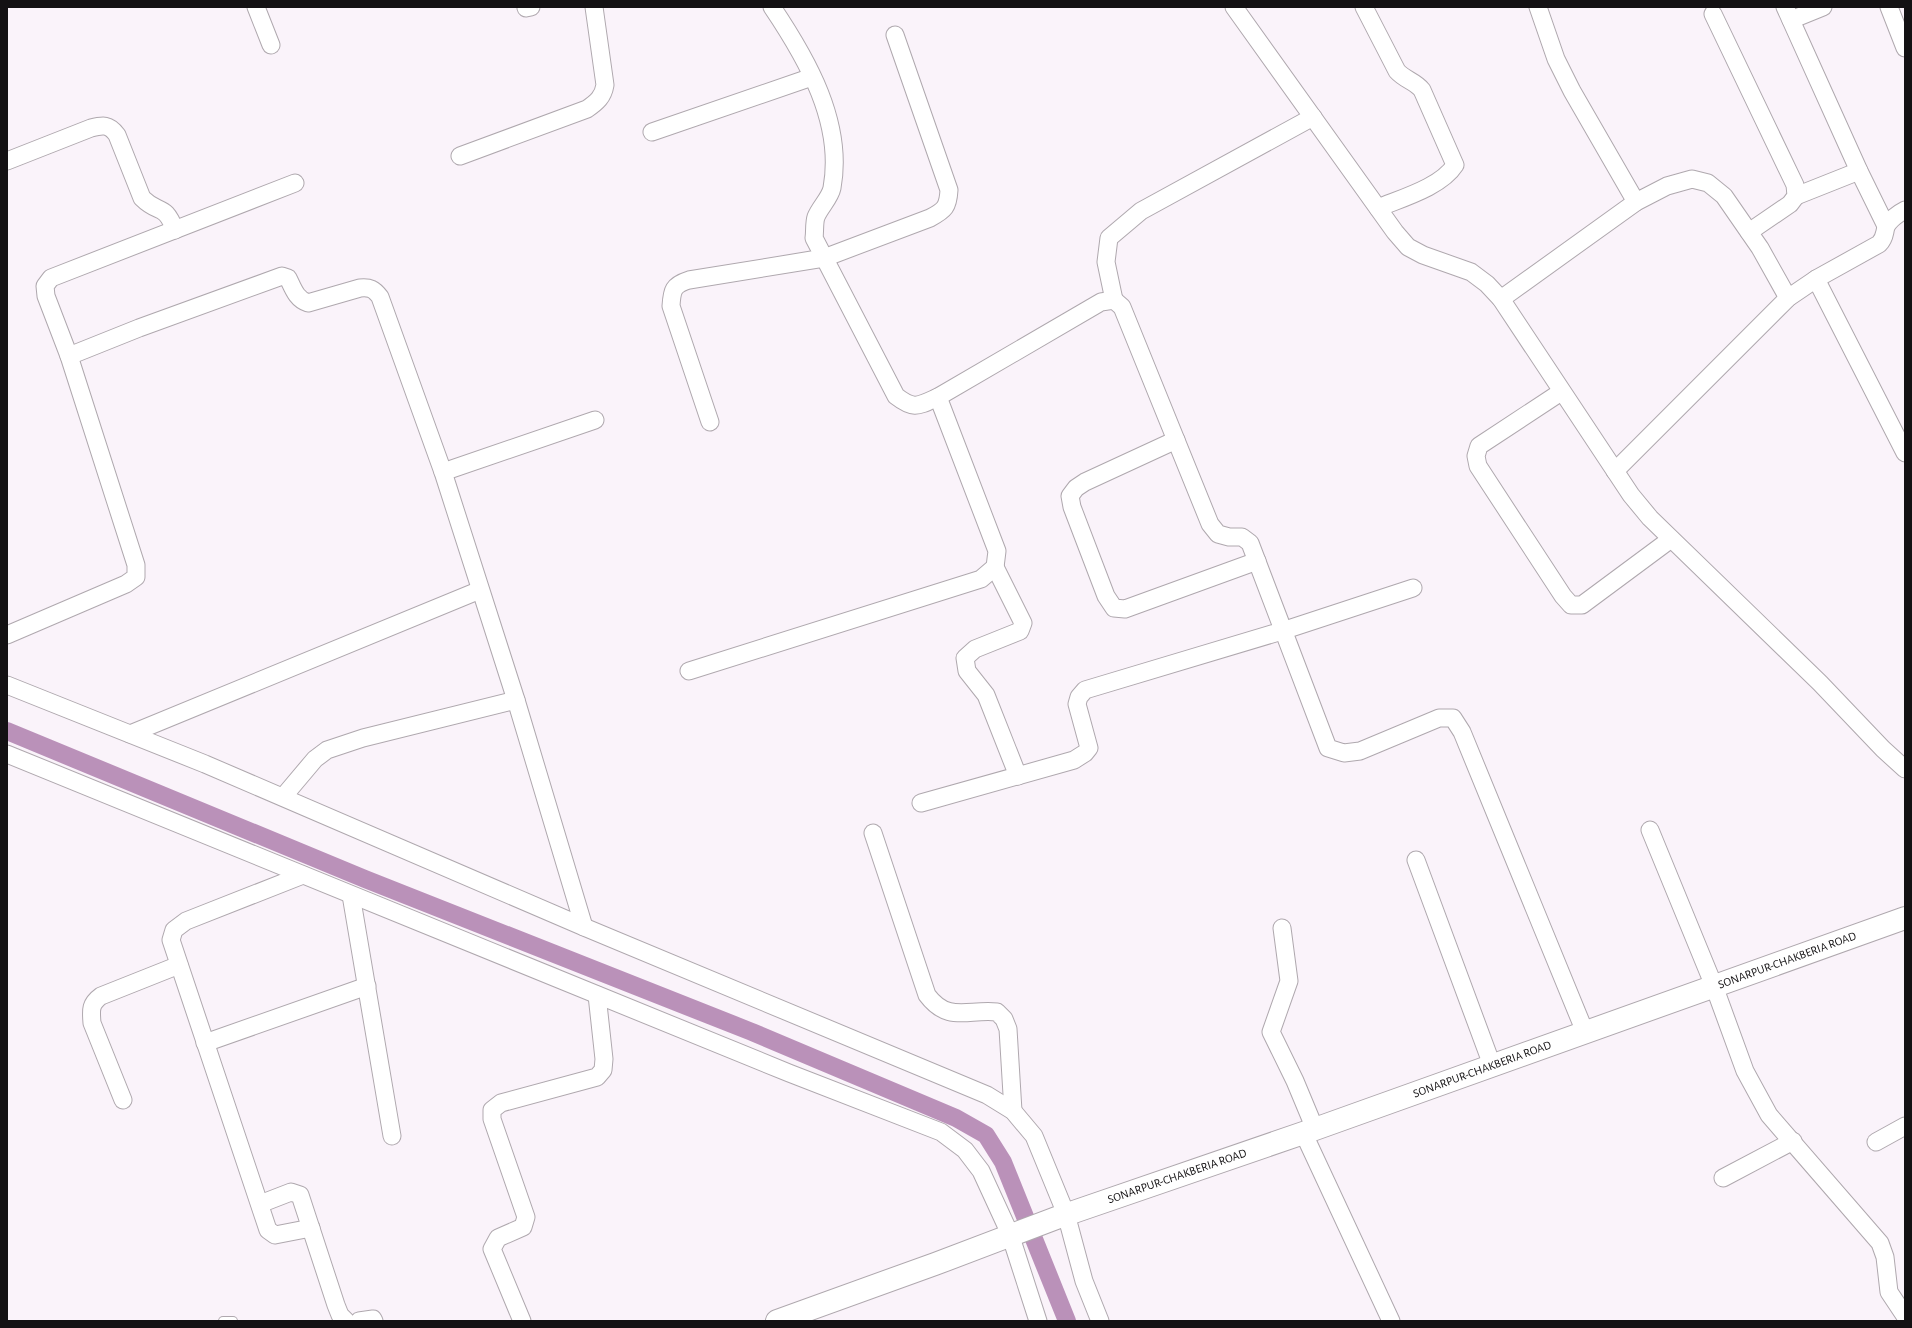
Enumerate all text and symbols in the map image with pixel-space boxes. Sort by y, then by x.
street label: SONARPUR-CHAKBERIA ROAD [1716,929,1858,991]
street label: SONARPUR-CHAKBERIA ROAD [1411,1038,1553,1100]
street label: SONARPUR-CHAKBERIA ROAD [1106,1146,1248,1205]

